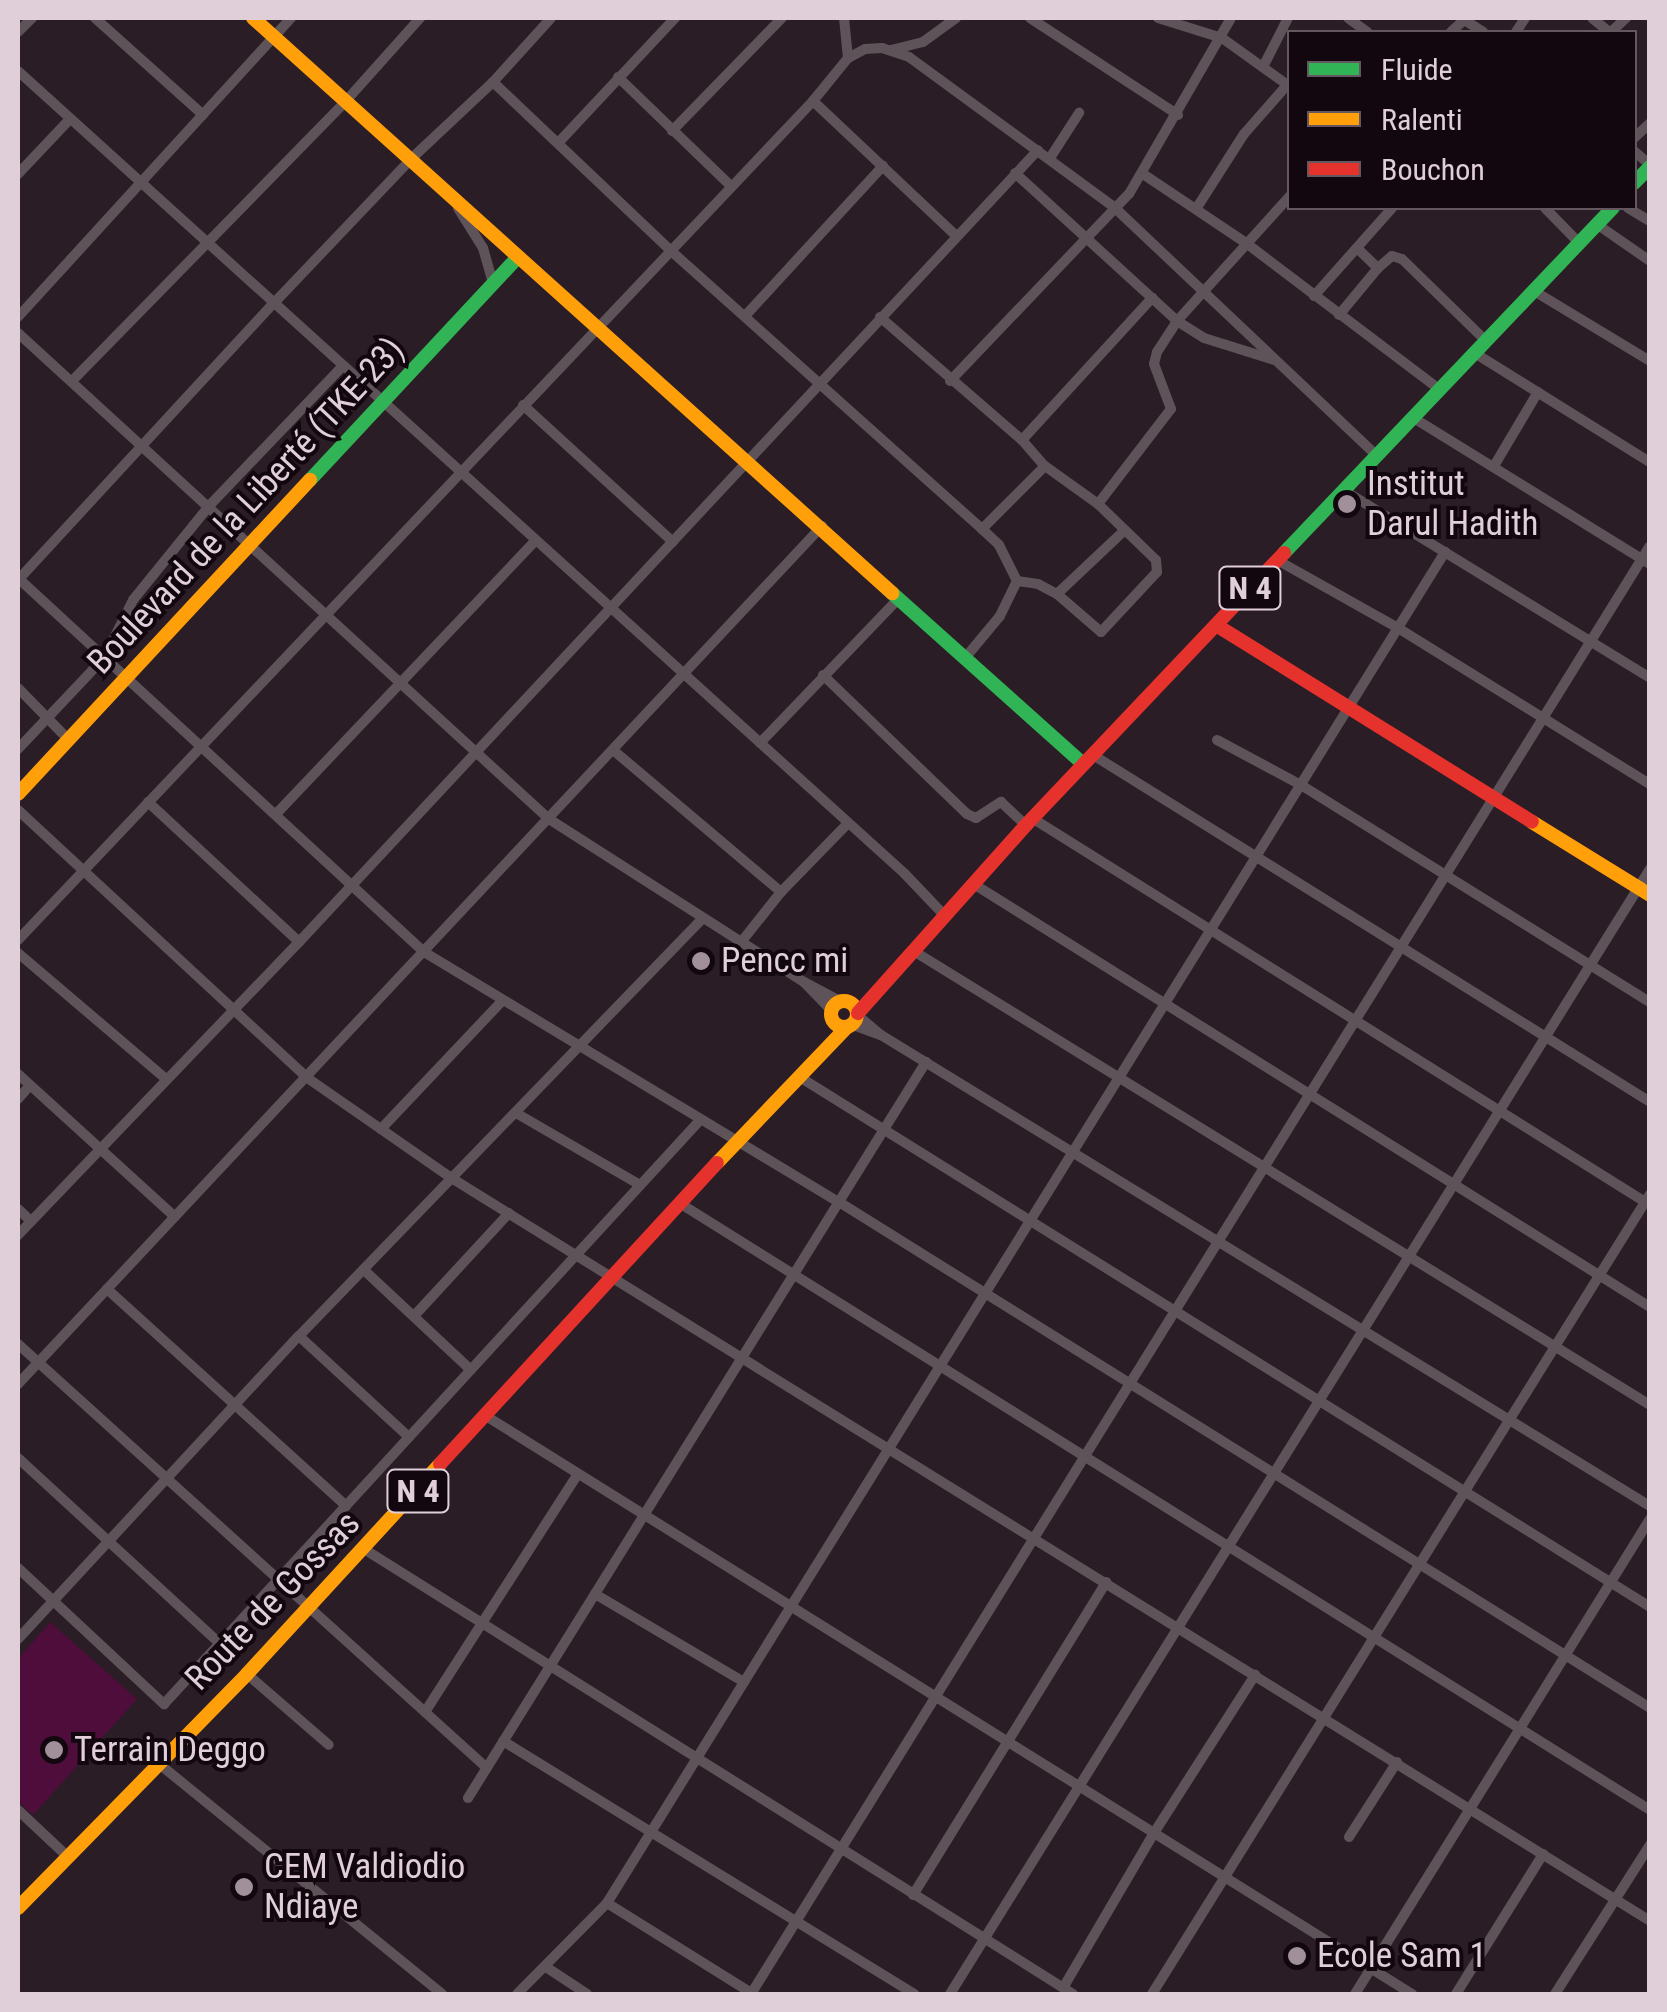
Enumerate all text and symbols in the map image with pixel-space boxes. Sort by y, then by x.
legend [1287,30,1637,210]
text: Fluide [1381,52,1453,87]
text: Ralenti [1381,102,1463,137]
text: Bouchon [1381,152,1485,187]
street label: Boulevard de la Liberté (TKE-23) [79,329,413,683]
place label: Institut Darul Hadith [1367,463,1539,545]
marker: Institut Darul Hadith [1336,493,1358,515]
road number: N 4 [1218,561,1282,615]
place label: Pencc mi [721,940,848,982]
marker: Pencc mi [690,950,712,972]
road number: N 4 [386,1464,450,1518]
street label: Route de Gossas [177,1503,369,1699]
place label: Terrain Deggo [74,1729,266,1771]
marker: Terrain Deggo [43,1739,65,1761]
place label: CEM Valdiodio Ndiaye [264,1846,465,1928]
marker: CEM Valdiodio Ndiaye [233,1876,255,1898]
place label: Ecole Sam 1 [1317,1935,1487,1977]
marker: Ecole Sam 1 [1286,1945,1308,1967]

